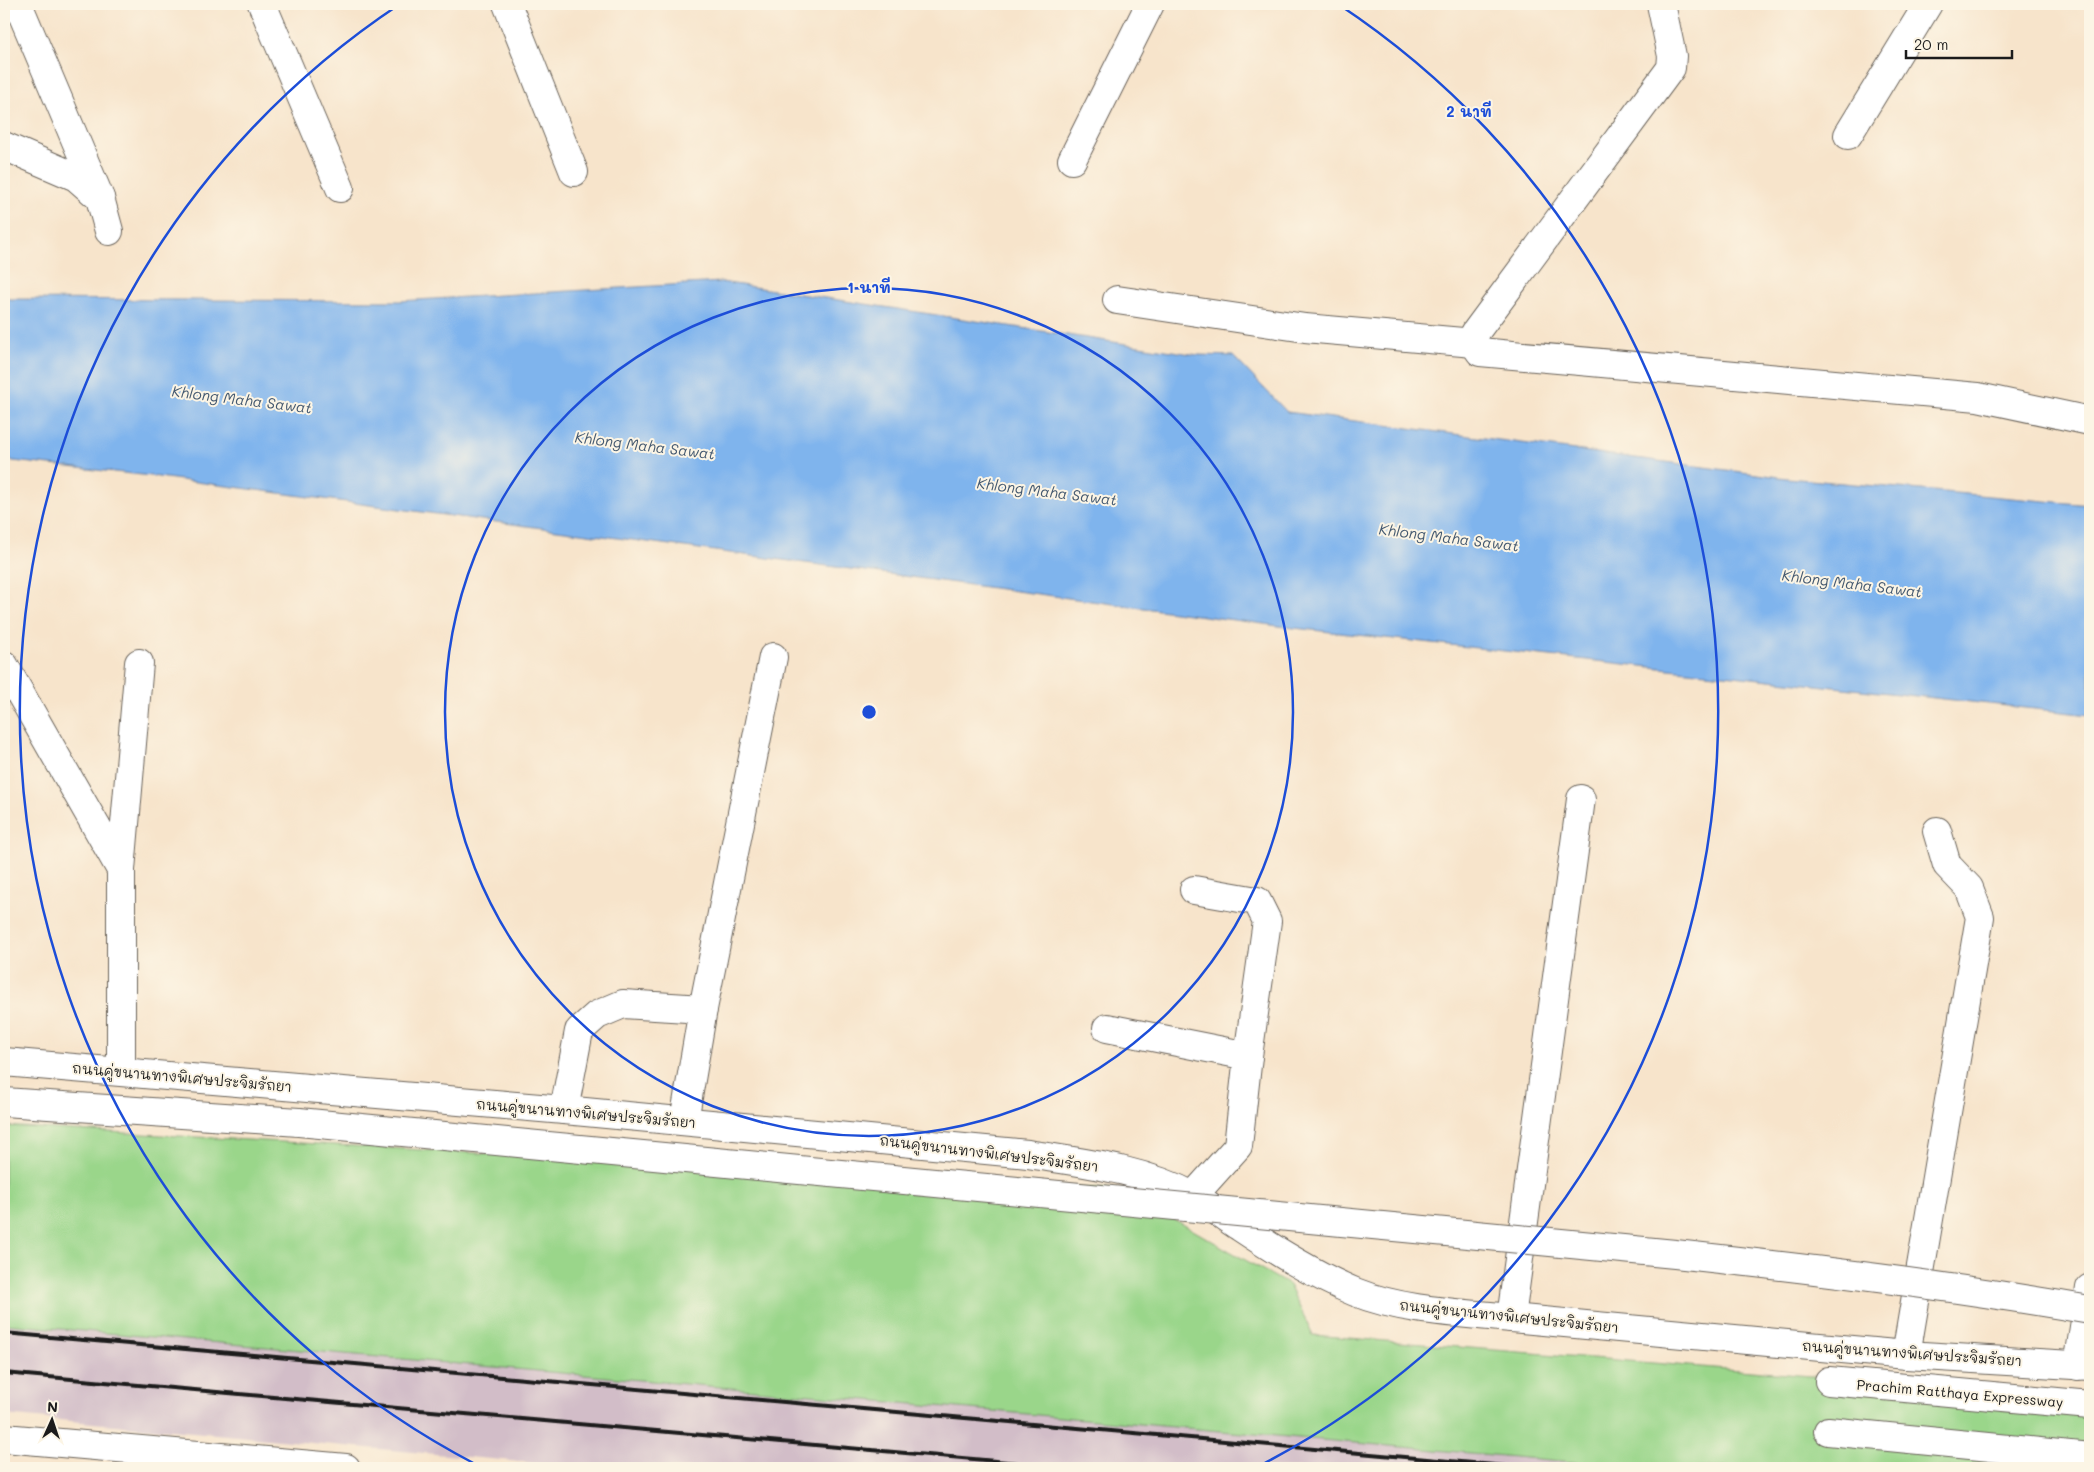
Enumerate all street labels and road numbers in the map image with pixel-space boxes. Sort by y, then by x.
street label: ถนนคู่ขนานทางพิเศษประจิมรัถยา [71,1058,292,1097]
street label: ถนนคู่ขนานทางพิเศษประจิมรัถยา [475,1094,696,1133]
street label: ถนนคู่ขนานทางพิเศษประจิมรัถยา [878,1130,1099,1177]
street label: ถนนคู่ขนานทางพิเศษประจิมรัถยา [1398,1295,1619,1338]
street label: ถนนคู่ขนานทางพิเศษประจิมรัถยา [1801,1336,2022,1371]
street label: Prachim Ratthaya Expressway [1856,1374,2064,1412]

